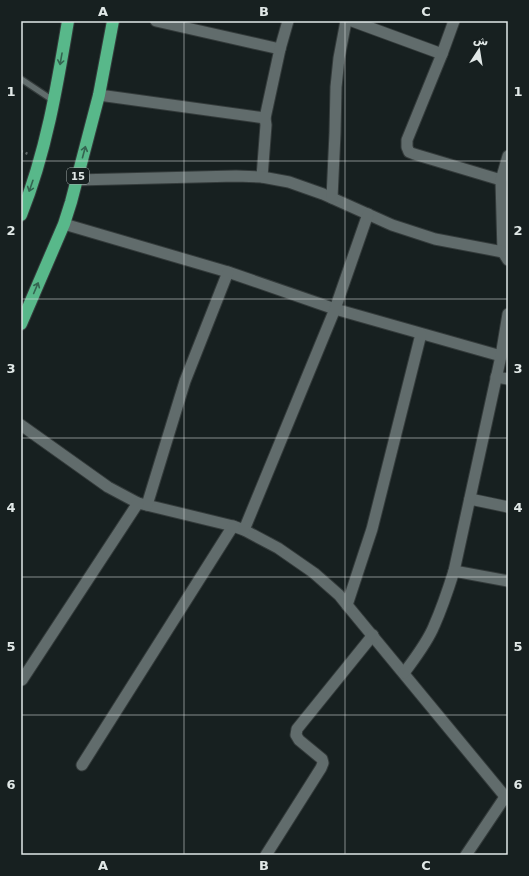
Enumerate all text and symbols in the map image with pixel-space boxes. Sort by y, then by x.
text: A [98,4,108,19]
text: B [259,4,269,19]
text: C [421,4,431,19]
north arrow [459,30,499,70]
text: ش [472,33,490,49]
one-way arrow [57,53,65,66]
text: 1 [6,84,16,99]
text: 1 [513,84,523,99]
one-way arrow [81,146,88,159]
road number: 15 [67,168,89,184]
one-way arrow [27,179,35,191]
text: 2 [6,223,16,238]
text: 2 [513,223,523,238]
one-way arrow [33,282,41,294]
text: 3 [6,361,16,376]
text: 3 [513,361,523,376]
text: 4 [6,500,16,515]
text: 4 [513,500,523,515]
text: 5 [6,639,16,654]
text: 5 [513,639,523,654]
text: 6 [6,777,16,792]
text: 6 [513,777,523,792]
text: A [98,858,108,873]
text: B [259,858,269,873]
text: C [421,858,431,873]

